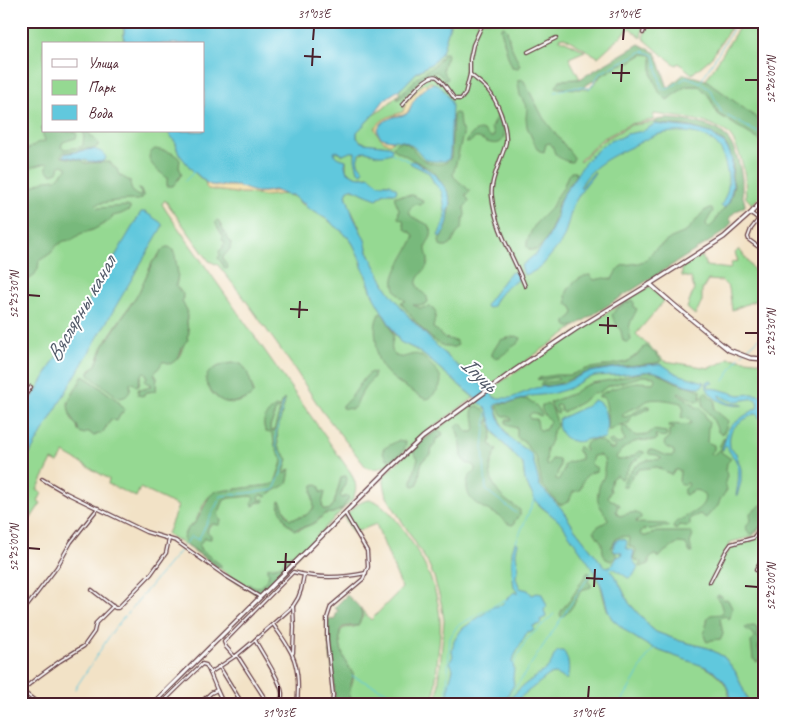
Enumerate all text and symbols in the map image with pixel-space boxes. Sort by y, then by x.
text: 31°03'E [298,6,332,22]
text: 31°04'E [608,6,642,22]
legend [42,42,205,132]
text: Улица [88,54,119,73]
text: 52°26'00"N [763,55,779,104]
text: Парк [88,78,116,97]
text: Вода [88,104,113,123]
water label: Вяслярны канал [40,248,124,367]
text: 52°25'30"N [6,270,22,319]
text: 52°25'30"N [763,308,779,357]
water label: Іпуць [455,350,505,399]
text: 52°25'00"N [6,523,22,572]
text: 52°25'00"N [763,562,779,611]
text: 31°03'E [263,705,297,721]
text: 31°04'E [572,705,606,721]

